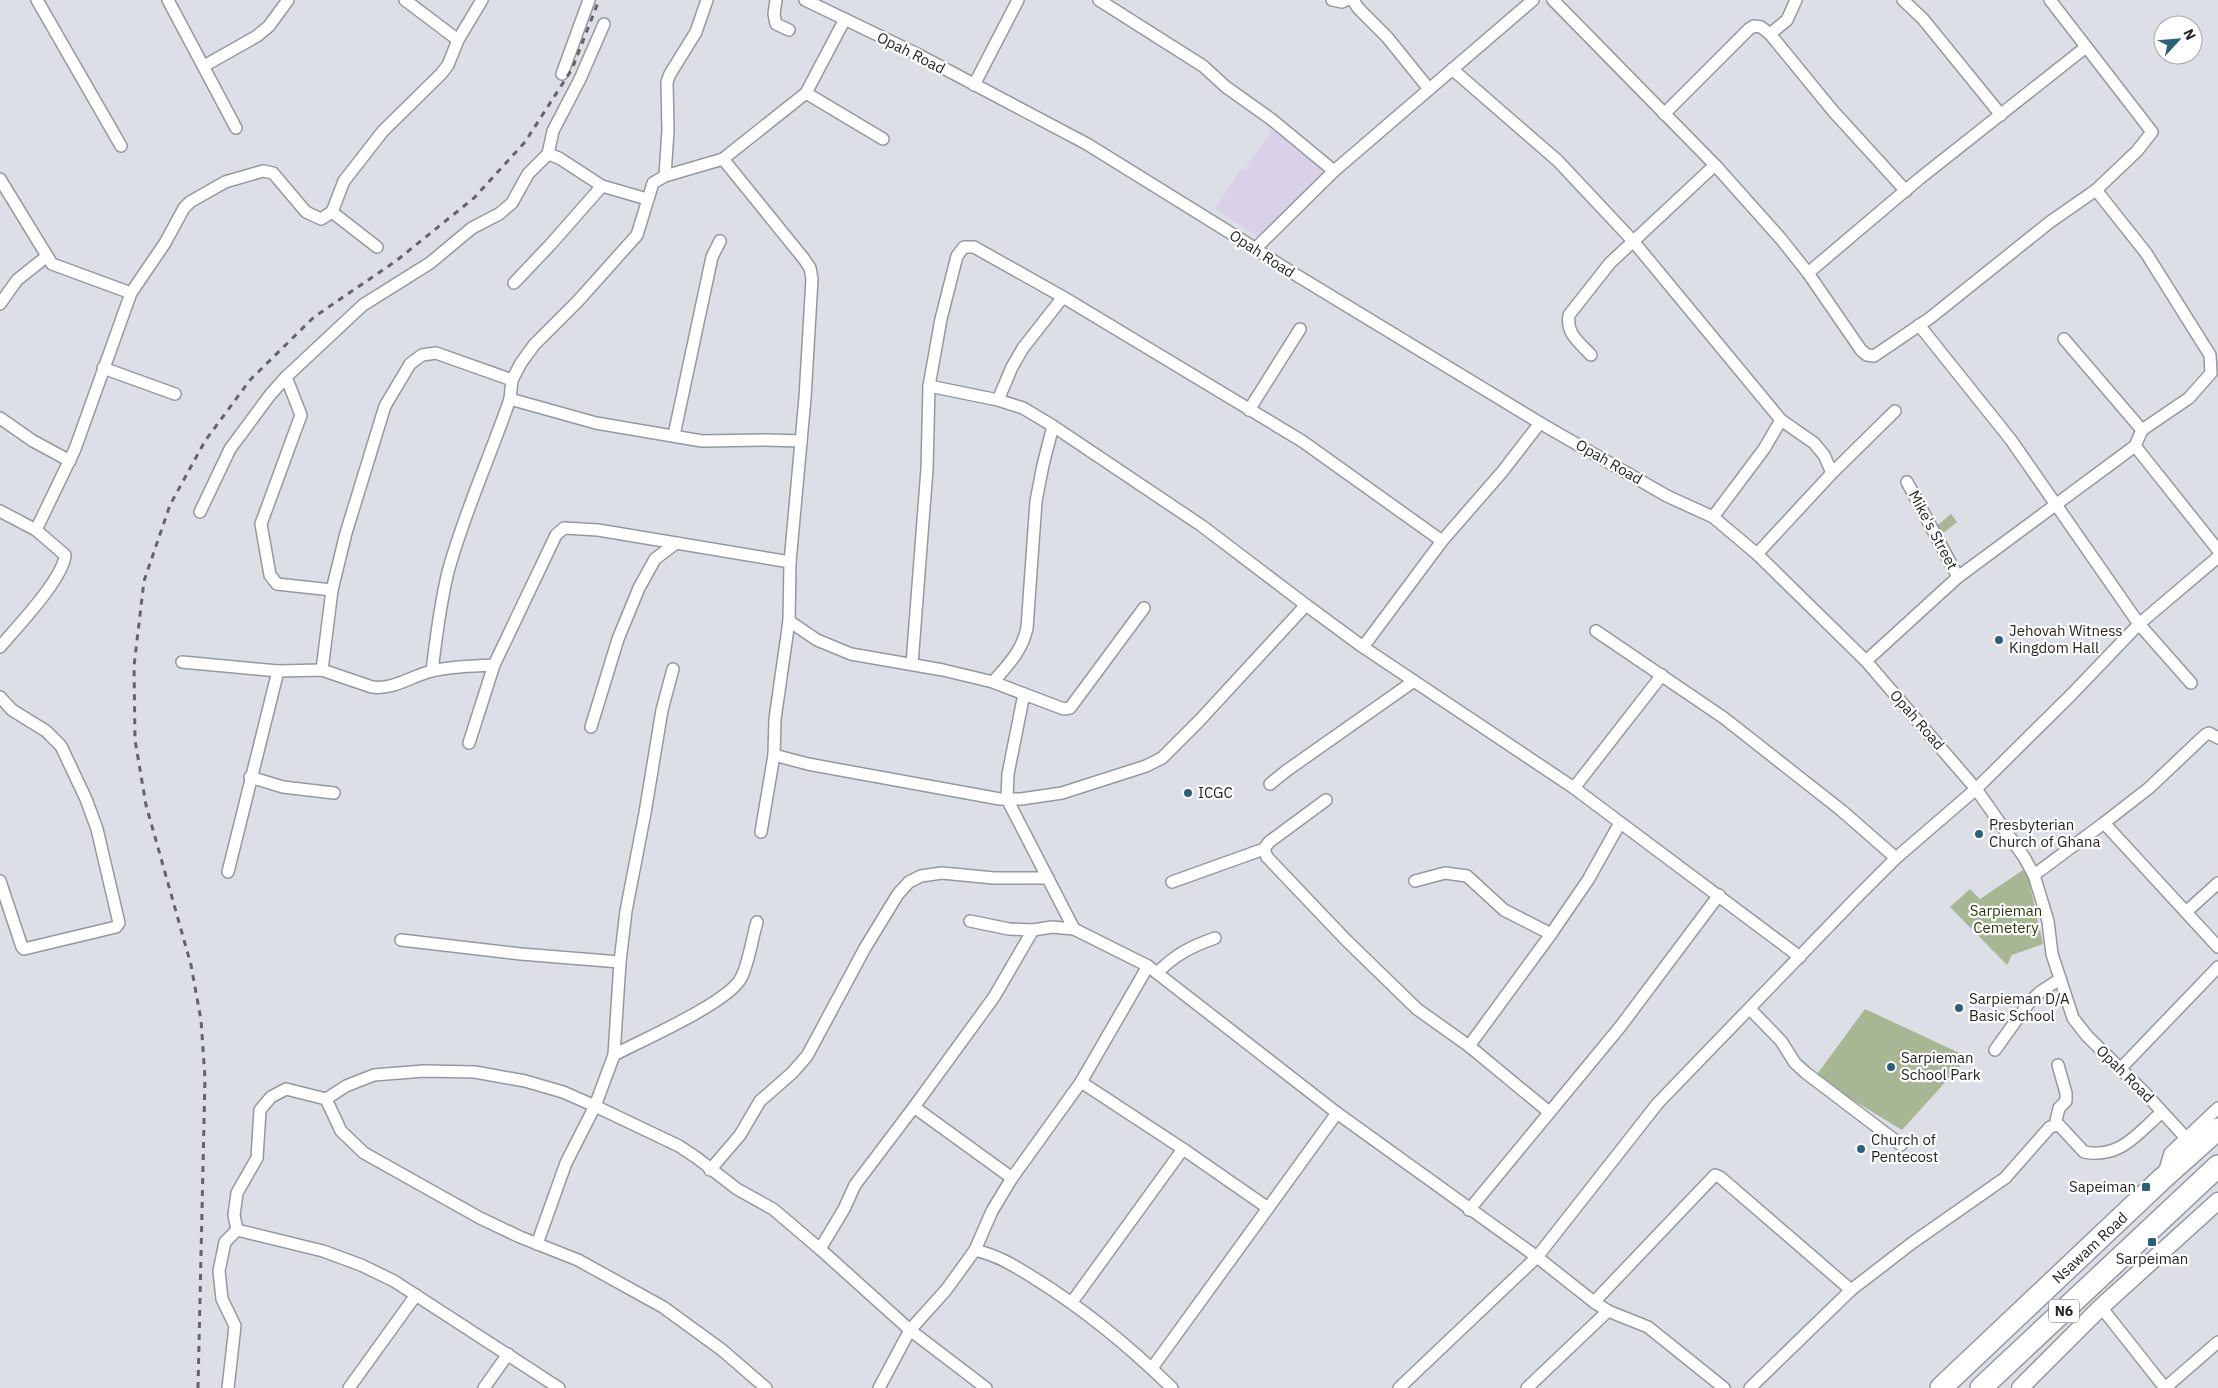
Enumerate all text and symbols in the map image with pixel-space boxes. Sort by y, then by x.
north arrow [2153,15,2203,65]
text: N [2179,26,2200,43]
street label: Opah Road [874,27,948,78]
street label: Opah Road [1226,225,1298,282]
street label: Opah Road [1573,435,1646,488]
street label: Mike's Street [1905,487,1962,573]
place label: Jehovah Witness Kingdom Hall [2009,621,2123,657]
marker: Jehovah Witness Kingdom Hall [1993,634,2005,646]
street label: Opah Road [1886,686,1949,754]
place label: ICGC [1198,783,1233,802]
marker: ICGC [1182,787,1194,799]
place label: Presbyterian Church of Ghana [1989,815,2101,851]
marker: Presbyterian Church of Ghana [1973,828,1985,840]
park label: Sarpieman Cemetery [1970,901,2042,937]
place label: Sarpieman D/A Basic School [1969,989,2070,1025]
marker: Sarpieman D/A Basic School [1953,1002,1965,1014]
street label: Opah Road [2093,1041,2158,1106]
place label: Sarpieman School Park [1901,1048,1981,1084]
marker: Sarpieman School Park [1885,1061,1897,1073]
place label: Church of Pentecost [1871,1130,1938,1166]
marker: Church of Pentecost [1855,1143,1867,1155]
place label: Sapeiman [2069,1177,2136,1196]
marker: Sapeiman [2140,1181,2152,1193]
street label: Nsawam Road [2048,1208,2131,1287]
marker: Sarpeiman [2146,1236,2158,1248]
place label: Sarpeiman [2116,1249,2188,1268]
road number: N6 [2049,1300,2079,1322]

